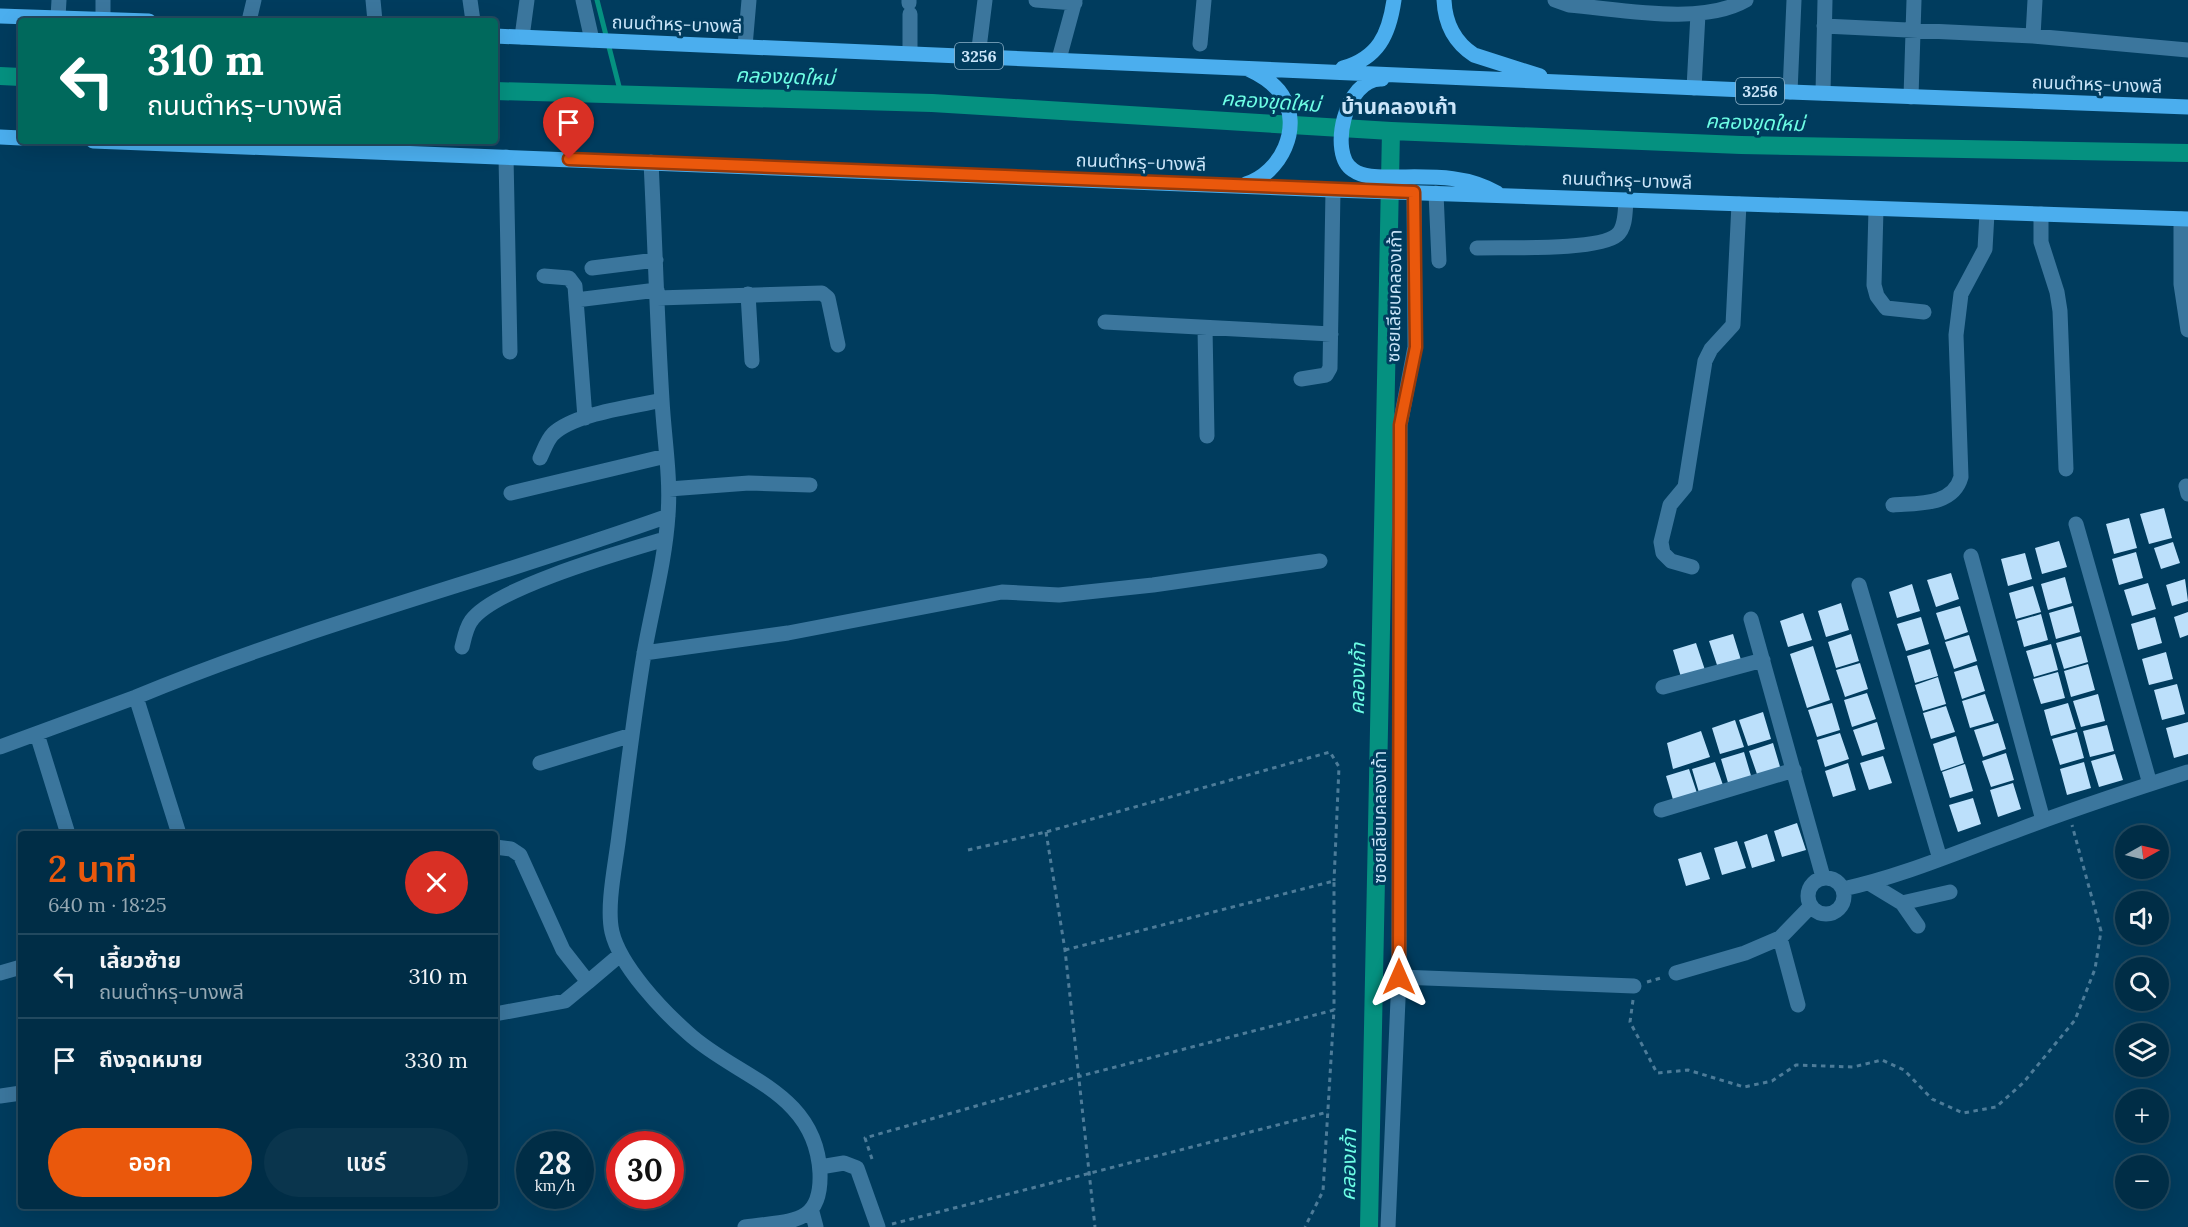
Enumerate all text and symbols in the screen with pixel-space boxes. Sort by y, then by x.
street label: ถนนตำหรุ-บางพลี [611,10,743,38]
text: 310 m [147,33,264,87]
icon: left [48,42,126,120]
road number: 3256 [955,43,1003,69]
water label: คลองขุดใหม่ [735,62,838,91]
street label: ถนนตำหรุ-บางพลี [2031,70,2163,98]
road number: 3256 [1736,78,1784,104]
water label: คลองขุดใหม่ [1221,85,1324,118]
text: ถนนตำหรุ-บางพลี [147,88,343,122]
district label: บ้านคลองเก้า [1341,93,1457,120]
pin [543,97,594,159]
icon: arrive [552,106,585,139]
water label: คลองขุดใหม่ [1705,108,1808,137]
street label: ถนนตำหรุ-บางพลี [1075,148,1207,176]
street label: ถนนตำหรุ-บางพลี [1561,166,1693,194]
street label: ซอยเลียบคลองเก้า [1381,229,1407,363]
water label: คลองเก้า [1344,642,1370,715]
street label: ซอยเลียบคลองเก้า [1368,751,1391,883]
north arrow [2115,825,2169,879]
map controls [2115,825,2169,1209]
text: 2 นาที [48,846,138,892]
button: close [405,851,468,914]
button: sound [2115,891,2169,945]
text: 640 m · 18:25 [48,892,167,917]
position arrow [1367,945,1431,1009]
text: เลี้ยวซ้าย [99,946,181,974]
button: search [2115,957,2169,1011]
icon: left [48,960,81,993]
text: 310 m [409,962,468,990]
text: ถนนตำหรุ-บางพลี [99,979,244,1004]
button: layers [2115,1023,2169,1077]
icon: arrive [48,1044,81,1077]
text: ถึงจุดหมาย [99,1045,203,1073]
text: 330 m [404,1046,468,1074]
button: + [2115,1089,2169,1143]
button: ออก [48,1128,252,1197]
button: แชร์ [264,1128,468,1197]
water label: คลองเก้า [1335,1128,1361,1201]
speed limit sign: 30 [606,1131,684,1209]
text: 28 [538,1144,572,1182]
button: − [2115,1155,2169,1209]
text: km/h [535,1176,575,1195]

